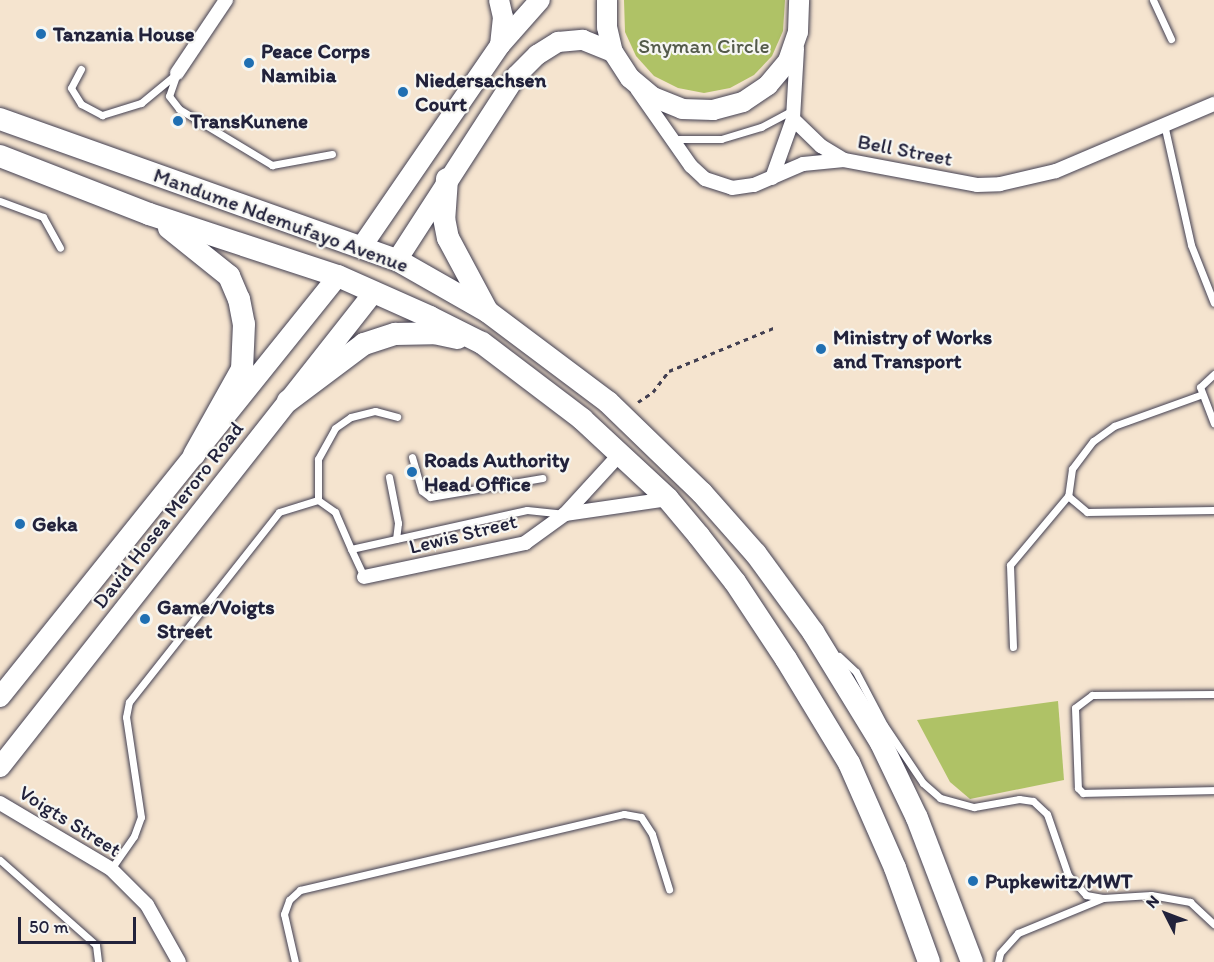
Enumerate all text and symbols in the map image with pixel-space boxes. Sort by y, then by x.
place label: Tanzania House [53,21,195,47]
marker: Tanzania House [34,27,48,41]
park label: Snyman Circle [638,33,770,59]
place label: Peace Corps Namibia [261,38,370,88]
marker: Peace Corps Namibia [242,56,256,70]
place label: Niedersachsen Court [415,67,546,117]
marker: Niedersachsen Court [396,85,410,99]
place label: TransKunene [190,108,308,134]
marker: TransKunene [171,114,185,128]
street label: Bell Street [856,129,954,171]
street label: Mandume Ndemufayo Avenue [151,162,411,278]
place label: Ministry of Works and Transport [833,324,992,374]
marker: Ministry of Works and Transport [814,342,828,356]
street label: David Hosea Meroro Road [87,417,249,613]
place label: Roads Authority Head Office [424,447,569,497]
marker: Roads Authority Head Office [405,465,419,479]
street label: Lewis Street [407,508,519,560]
place label: Geka [32,511,78,537]
marker: Geka [13,517,27,531]
place label: Game/Voigts Street [157,594,275,644]
marker: Game/Voigts Street [138,612,152,626]
street label: Voigts Street [14,780,126,862]
place label: Pupkewitz/MWT [985,868,1133,894]
marker: Pupkewitz/MWT [966,874,980,888]
north arrow [1136,884,1196,944]
text: N [1142,891,1163,912]
scale bar [21,905,140,943]
text: 50 m [29,916,69,938]

